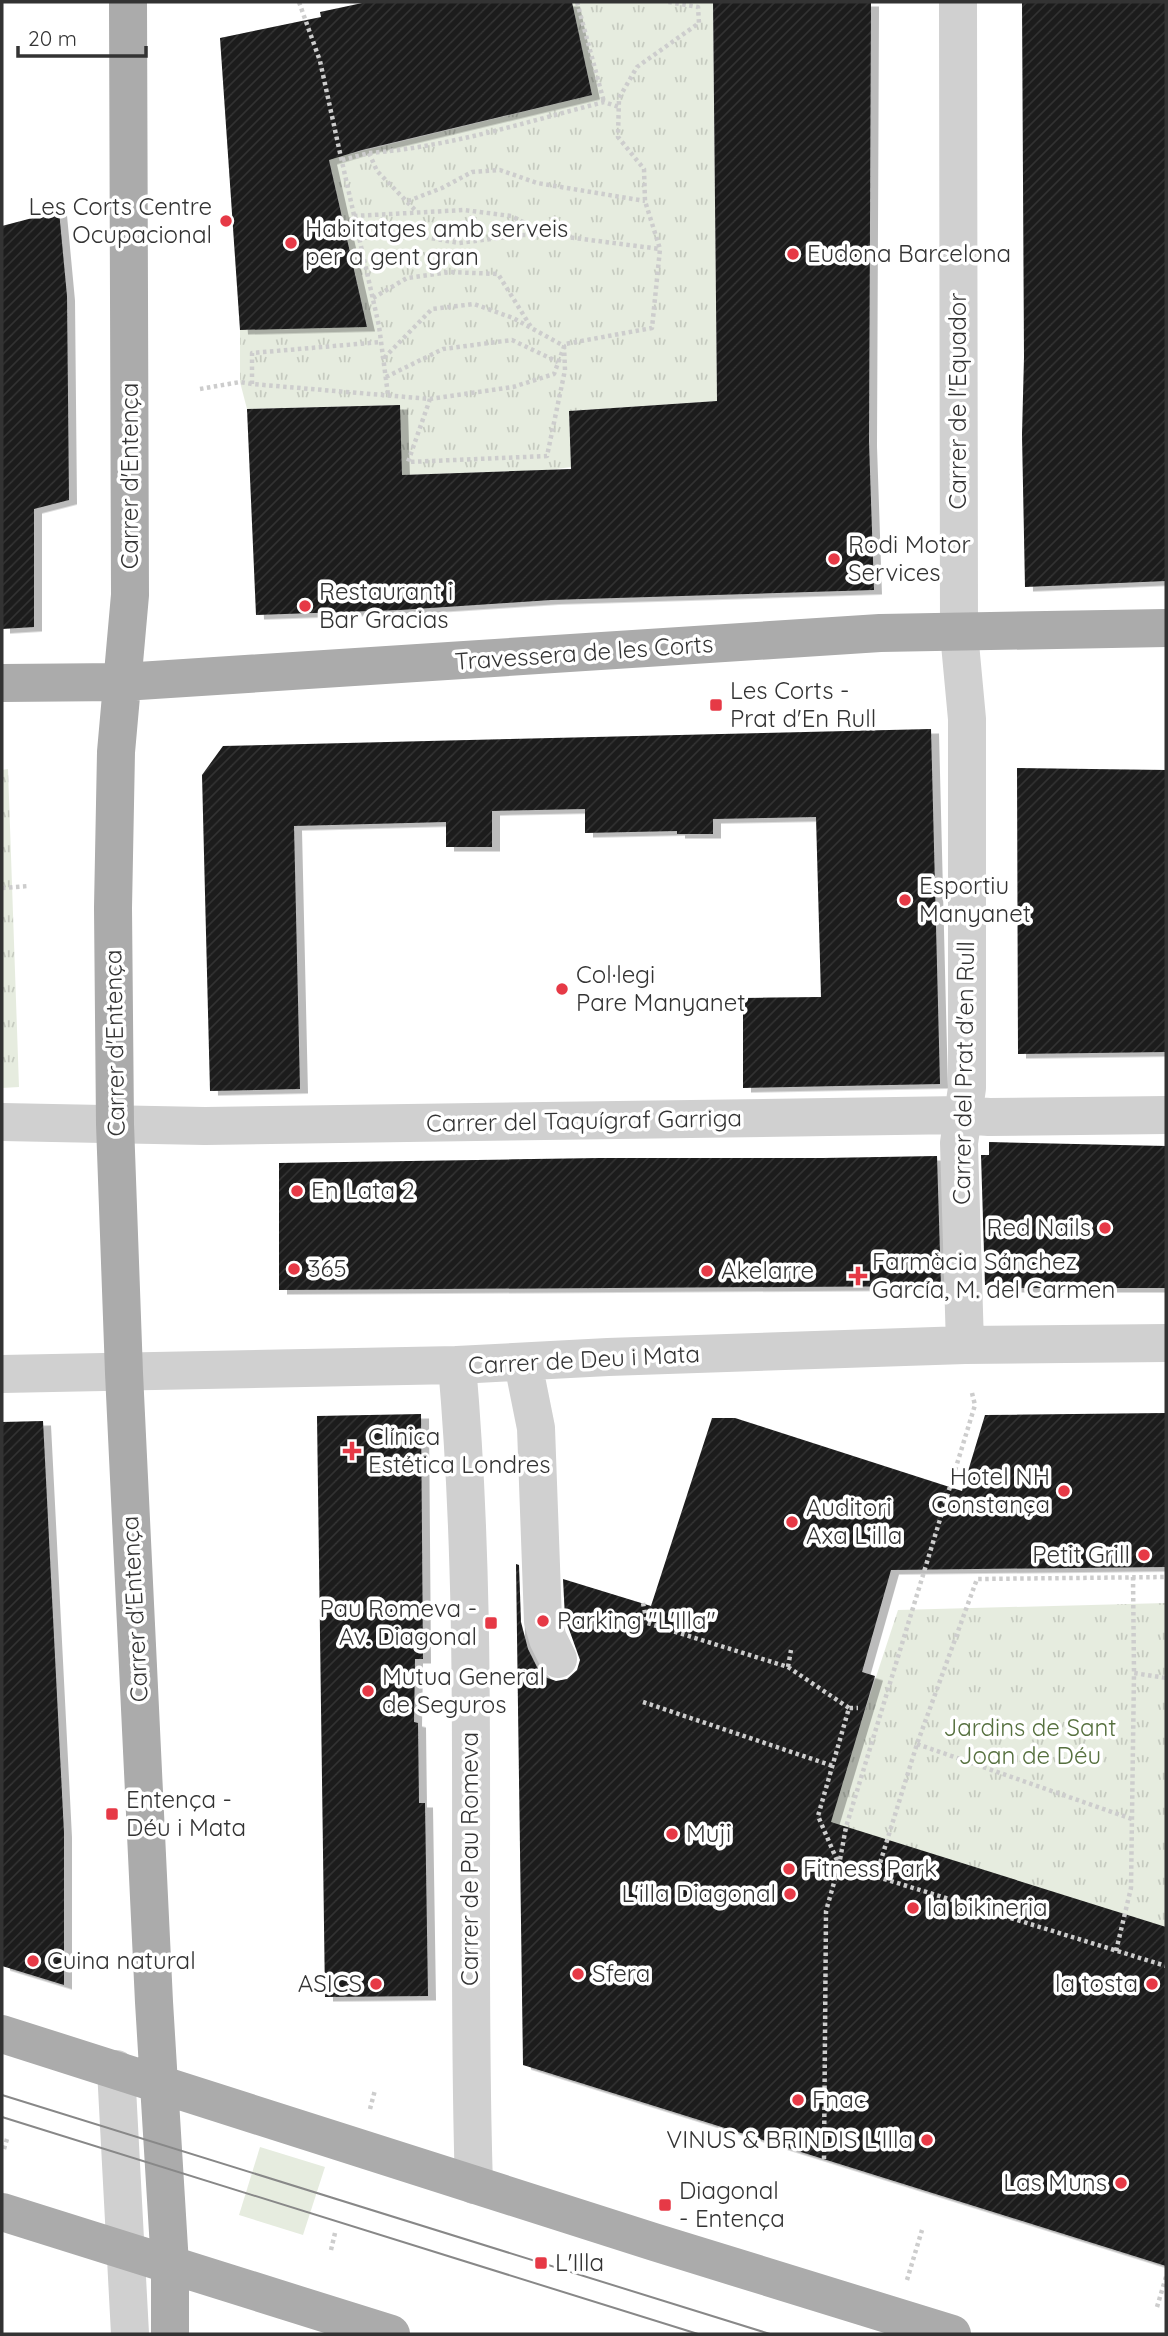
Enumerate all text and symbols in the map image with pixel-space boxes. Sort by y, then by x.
scale bar [18,14,145,58]
text: 20 m [28,25,77,51]
place label: Les Corts Centre Ocupacional [29,191,212,249]
marker: Les Corts Centre Ocupacional [218,213,234,229]
place label: Habitatges amb serveis per a gent gran [305,213,568,271]
marker: Habitatges amb serveis per a gent gran [283,235,299,251]
place label: Eudona Barcelona [807,238,1011,268]
marker: Eudona Barcelona [785,246,801,262]
street label: Carrer de l'Equador [942,293,972,509]
street label: Carrer d'Entença [114,383,144,569]
place label: Rodi Motor Services [848,529,971,587]
marker: Rodi Motor Services [826,551,842,567]
place label: Restaurant i Bar Gracias [319,576,453,634]
marker: Restaurant i Bar Gracias [297,598,313,614]
street label: Travessera de les Corts [454,628,714,676]
place label: Les Corts - Prat d'En Rull [730,675,876,733]
marker: Les Corts - Prat d'En Rull [708,697,724,713]
place label: Esportiu Manyanet [919,870,1031,928]
marker: Esportiu Manyanet [897,892,913,908]
street label: Carrer del Prat d'en Rull [946,941,980,1205]
street label: Carrer d'Entença [97,949,131,1137]
place label: Col·legi Pare Manyanet [576,959,745,1017]
marker: Col·legi Pare Manyanet [554,981,570,997]
street label: Carrer del Taquígraf Garriga [426,1102,742,1138]
place label: En Lata 2 [311,1175,415,1205]
marker: En Lata 2 [289,1183,305,1199]
place label: Red Nails [986,1212,1091,1242]
marker: Red Nails [1097,1220,1113,1236]
place label: Farmàcia Sánchez García, M. del Carmen [872,1246,1115,1304]
place label: 365 [308,1253,347,1283]
place label: Akelarre [721,1255,814,1285]
marker: 365 [286,1261,302,1277]
marker: Akelarre [699,1263,715,1279]
marker: Farmàcia Sánchez García, M. del Carmen [850,1268,866,1284]
street label: Carrer de Deu i Mata [467,1338,701,1380]
place label: Clínica Estética Londres [368,1421,550,1479]
marker: Clínica Estética Londres [342,1441,362,1461]
place label: Hotel NH Constança [931,1461,1050,1519]
marker: Hotel NH Constança [1056,1483,1072,1499]
place label: Auditori Axa L’illa [806,1492,902,1550]
marker: Auditori Axa L’illa [784,1514,800,1530]
street label: Carrer d'Entença [114,1515,154,1703]
place label: Petit Grill [1032,1539,1130,1569]
marker: Petit Grill [1136,1547,1152,1563]
place label: Pau Romeva - Av. Diagonal [319,1593,477,1651]
place label: Parking "L'Illa" [557,1605,716,1635]
marker: Parking "L'Illa" [535,1613,551,1629]
marker: Pau Romeva - Av. Diagonal [483,1615,499,1631]
place label: Mutua General de Seguros [382,1661,545,1719]
marker: Mutua General de Seguros [360,1683,376,1699]
park label: Jardins de Sant Joan de Déu [943,1712,1117,1770]
street label: Carrer de Pau Romeva [454,1732,484,1986]
place label: Entença - Déu i Mata [126,1784,246,1842]
marker: Entença - Déu i Mata [104,1806,120,1822]
place label: Muji [686,1818,731,1848]
marker: Muji [664,1826,680,1842]
place label: Fitness Park [803,1853,937,1883]
marker: Fitness Park [781,1861,797,1877]
place label: L'illa Diagonal [621,1878,776,1908]
marker: L'illa Diagonal [782,1886,798,1902]
place label: la bikineria [927,1892,1048,1922]
marker: la bikineria [905,1900,921,1916]
place label: Cuina natural [47,1945,196,1975]
marker: Cuina natural [25,1953,41,1969]
place label: Sfera [592,1958,650,1988]
marker: Sfera [570,1966,586,1982]
place label: ASICS [298,1968,362,1998]
place label: la tosta [1055,1968,1138,1998]
marker: ASICS [368,1976,384,1992]
marker: la tosta [1144,1976,1160,1992]
place label: Fnac [812,2084,866,2114]
marker: Fnac [790,2092,806,2108]
place label: VINUS & BRINDIS L'Illa [666,2124,913,2154]
marker: VINUS & BRINDIS L'Illa [919,2132,935,2148]
place label: Las Muns [1003,2167,1107,2197]
place label: Diagonal - Entença [679,2175,785,2233]
marker: Las Muns [1113,2175,1129,2191]
marker: Diagonal - Entença [657,2197,673,2213]
place label: L'Illa [555,2247,604,2277]
marker: L'Illa [533,2255,549,2271]

